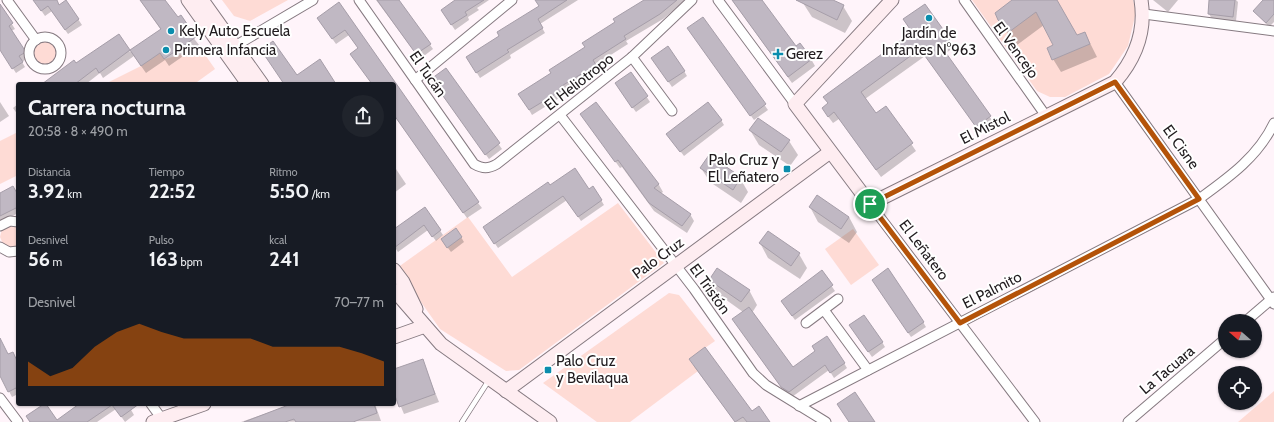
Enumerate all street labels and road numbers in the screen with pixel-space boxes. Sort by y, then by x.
street label: El Vencejo [990,18,1042,82]
street label: El Tucán [406,47,450,101]
street label: El Heliotropo [541,49,617,115]
street label: El Mistol [957,108,1013,148]
street label: El Cisne [1159,121,1203,173]
street label: El Leñatero [895,216,953,284]
street label: Palo Cruz [629,233,687,283]
street label: El Tristón [686,260,734,318]
street label: El Palmito [959,267,1025,313]
street label: La Tacuara [1136,341,1199,398]

